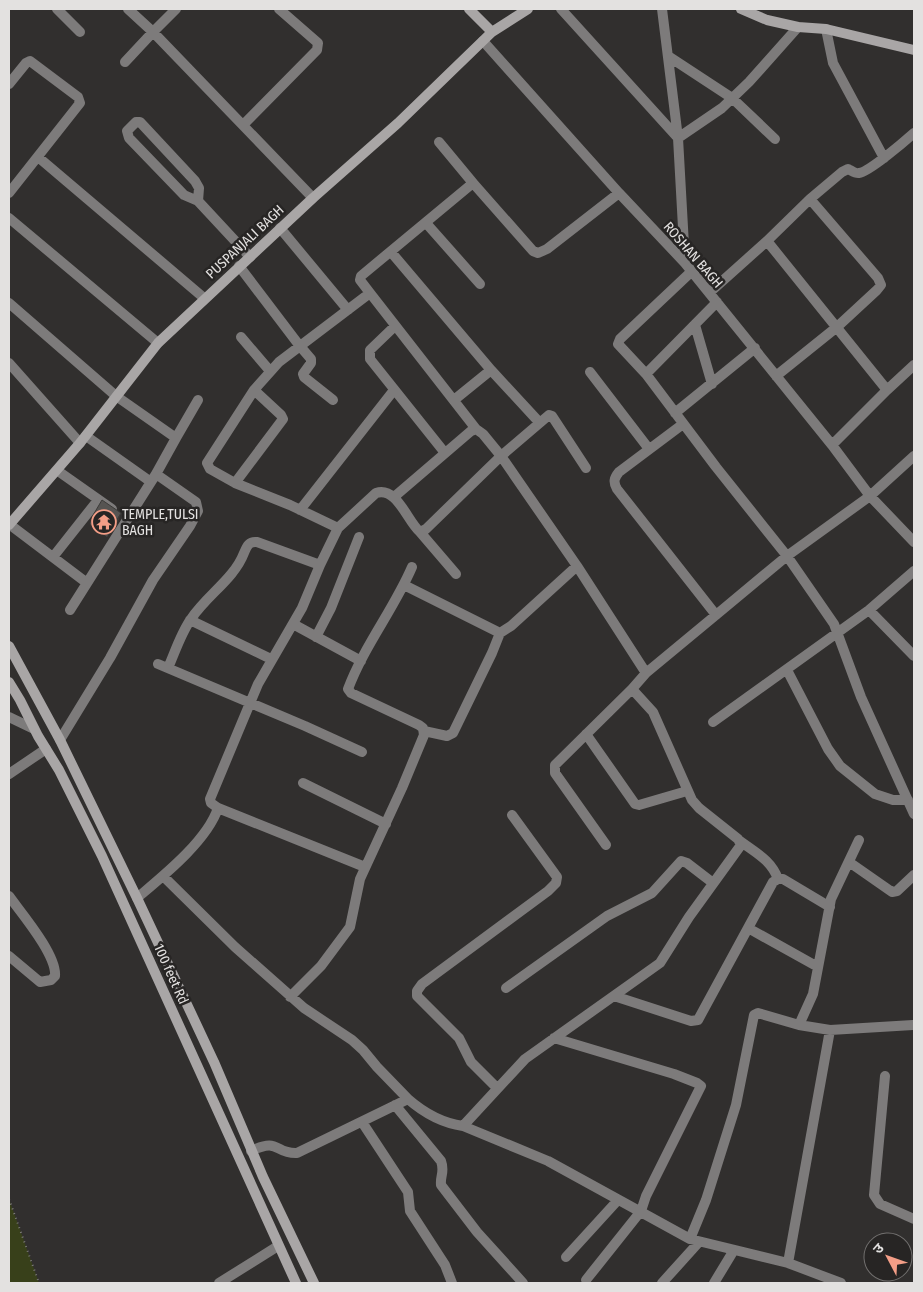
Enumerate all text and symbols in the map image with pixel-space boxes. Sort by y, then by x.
street label: PUSPANJALI BAGH [202,202,288,282]
street label: ROSHAN BAGH [660,218,726,292]
place label: TEMPLE,TULSI BAGH [122,506,199,539]
temple icon: TEMPLE,TULSI BAGH [91,509,117,535]
street label: 100 feet Rd [150,941,192,1007]
north arrow [863,1232,913,1282]
text: उ [869,1240,888,1257]

